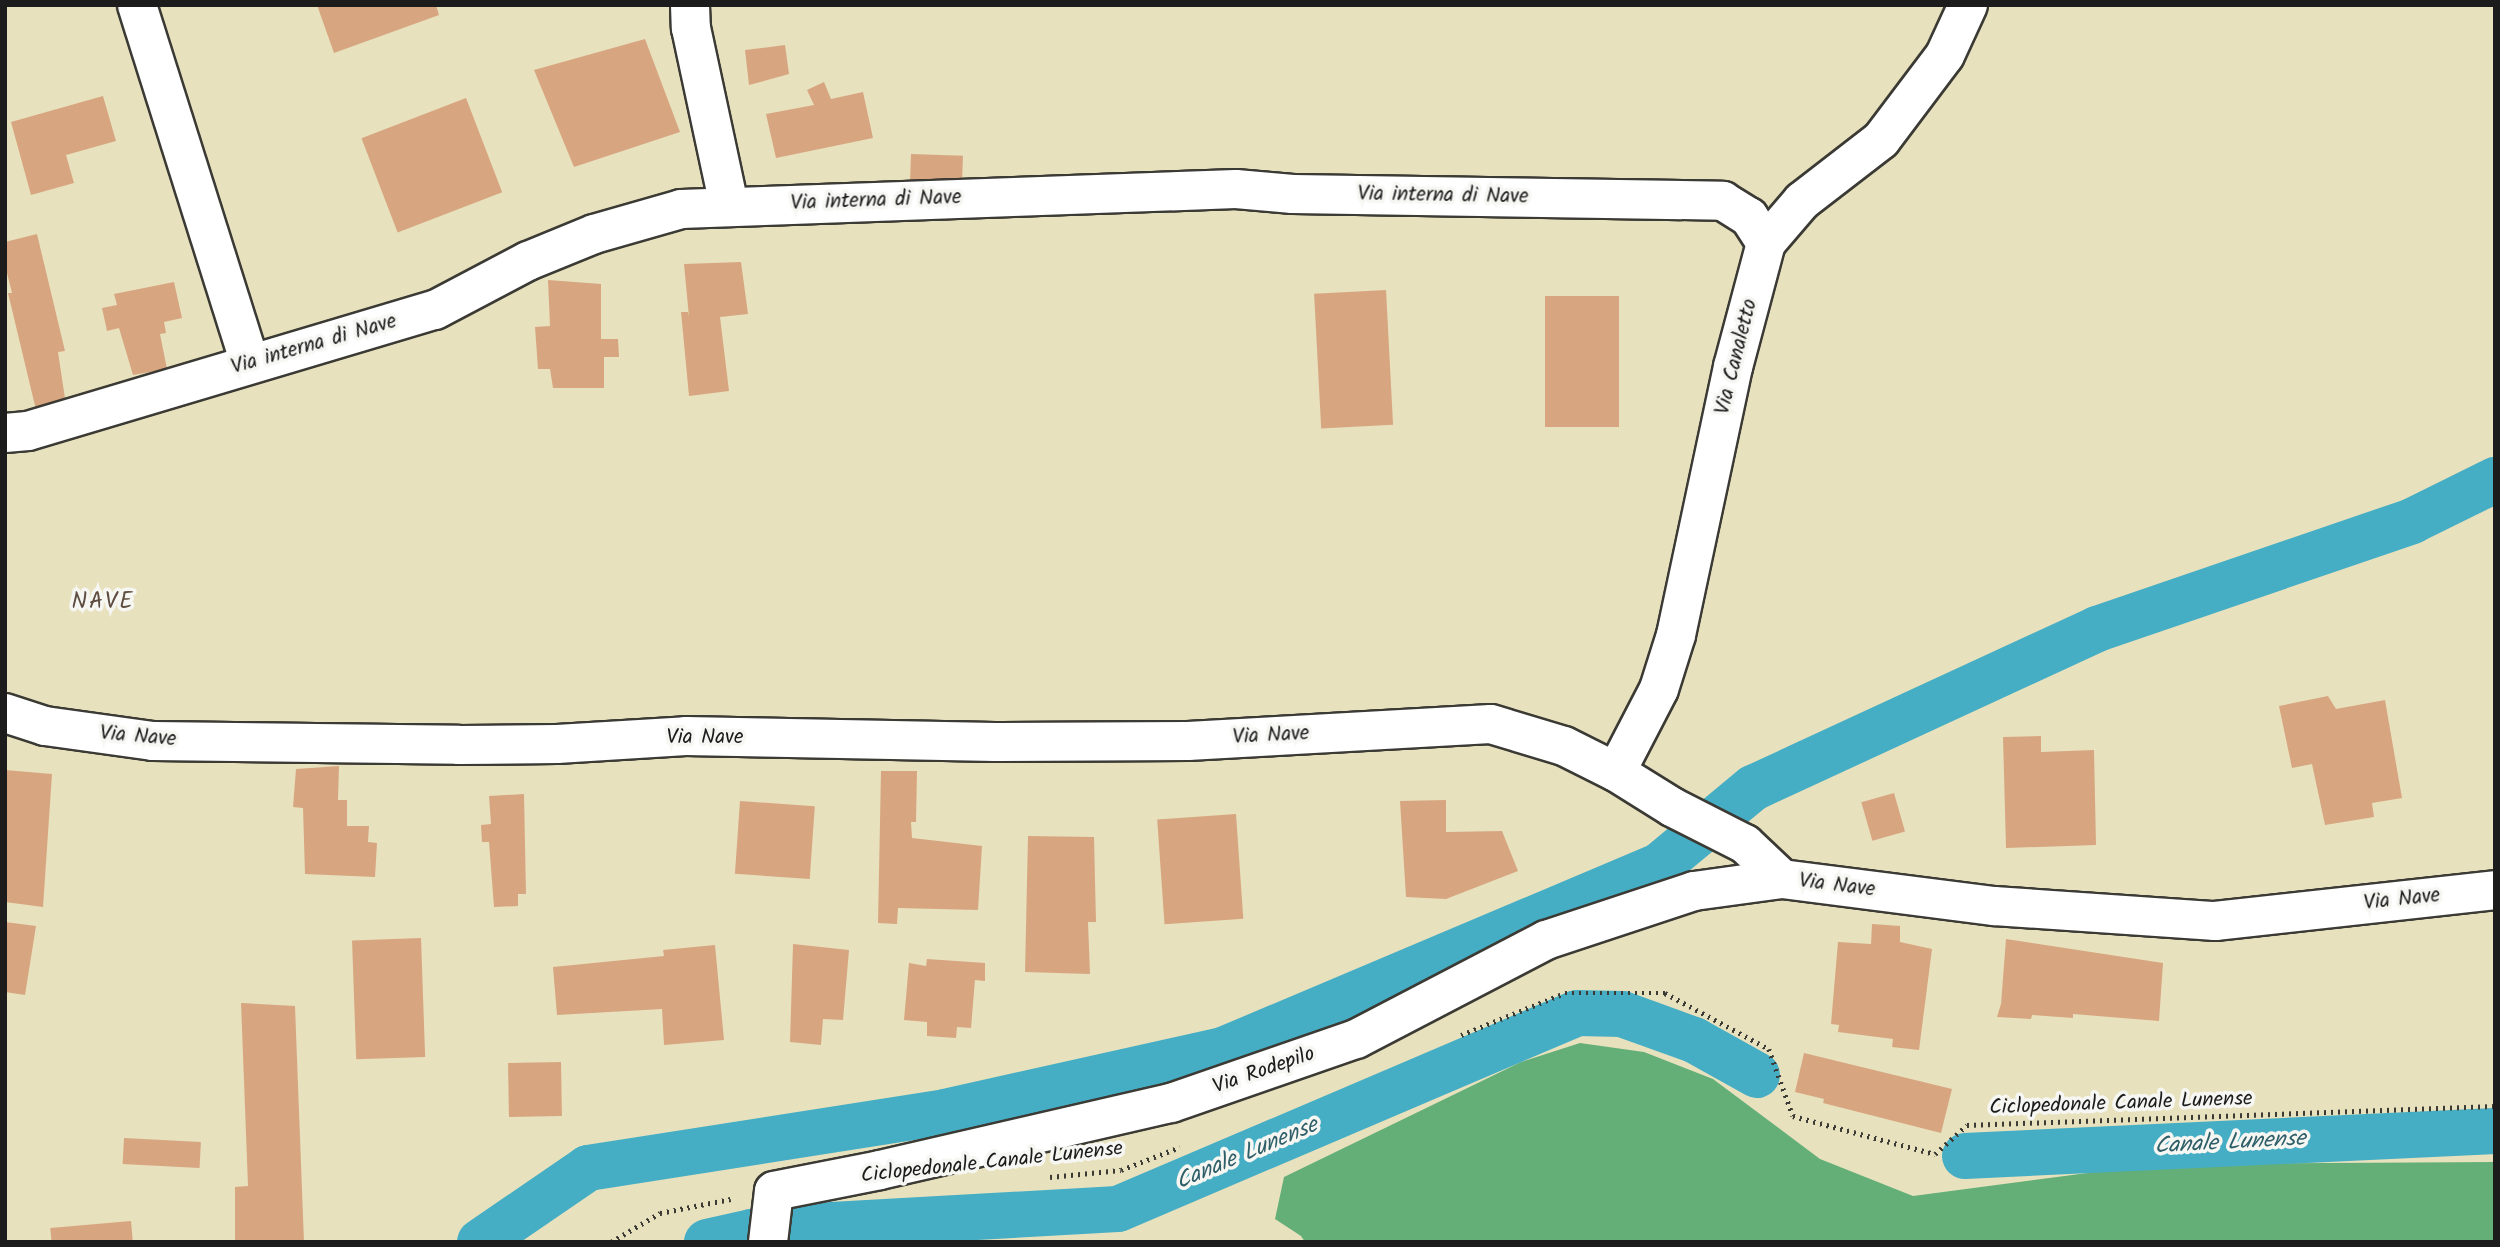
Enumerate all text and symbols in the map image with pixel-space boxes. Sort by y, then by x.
street label: Via interna di Nave [1357,182,1529,210]
street label: Via interna di Nave [790,185,962,217]
street label: Via Canaletto [1710,297,1764,417]
street label: Via interna di Nave [228,309,400,381]
district label: NAVE [72,588,134,616]
street label: Via Nave [99,721,177,753]
street label: Via Nave [1232,721,1310,751]
street label: Via Nave [667,725,743,751]
street label: Via Nave [1797,869,1877,903]
street label: Via Nave [2362,883,2442,917]
street label: Via Rodepilo [1210,1042,1318,1100]
street label: Ciclopedonale Canale Lunense [1989,1087,2253,1121]
water label: Canale Lunense [1172,1112,1322,1196]
water label: Canale Lunense [2154,1125,2306,1161]
street label: Ciclopedonale Canale Lunense [860,1137,1124,1189]

